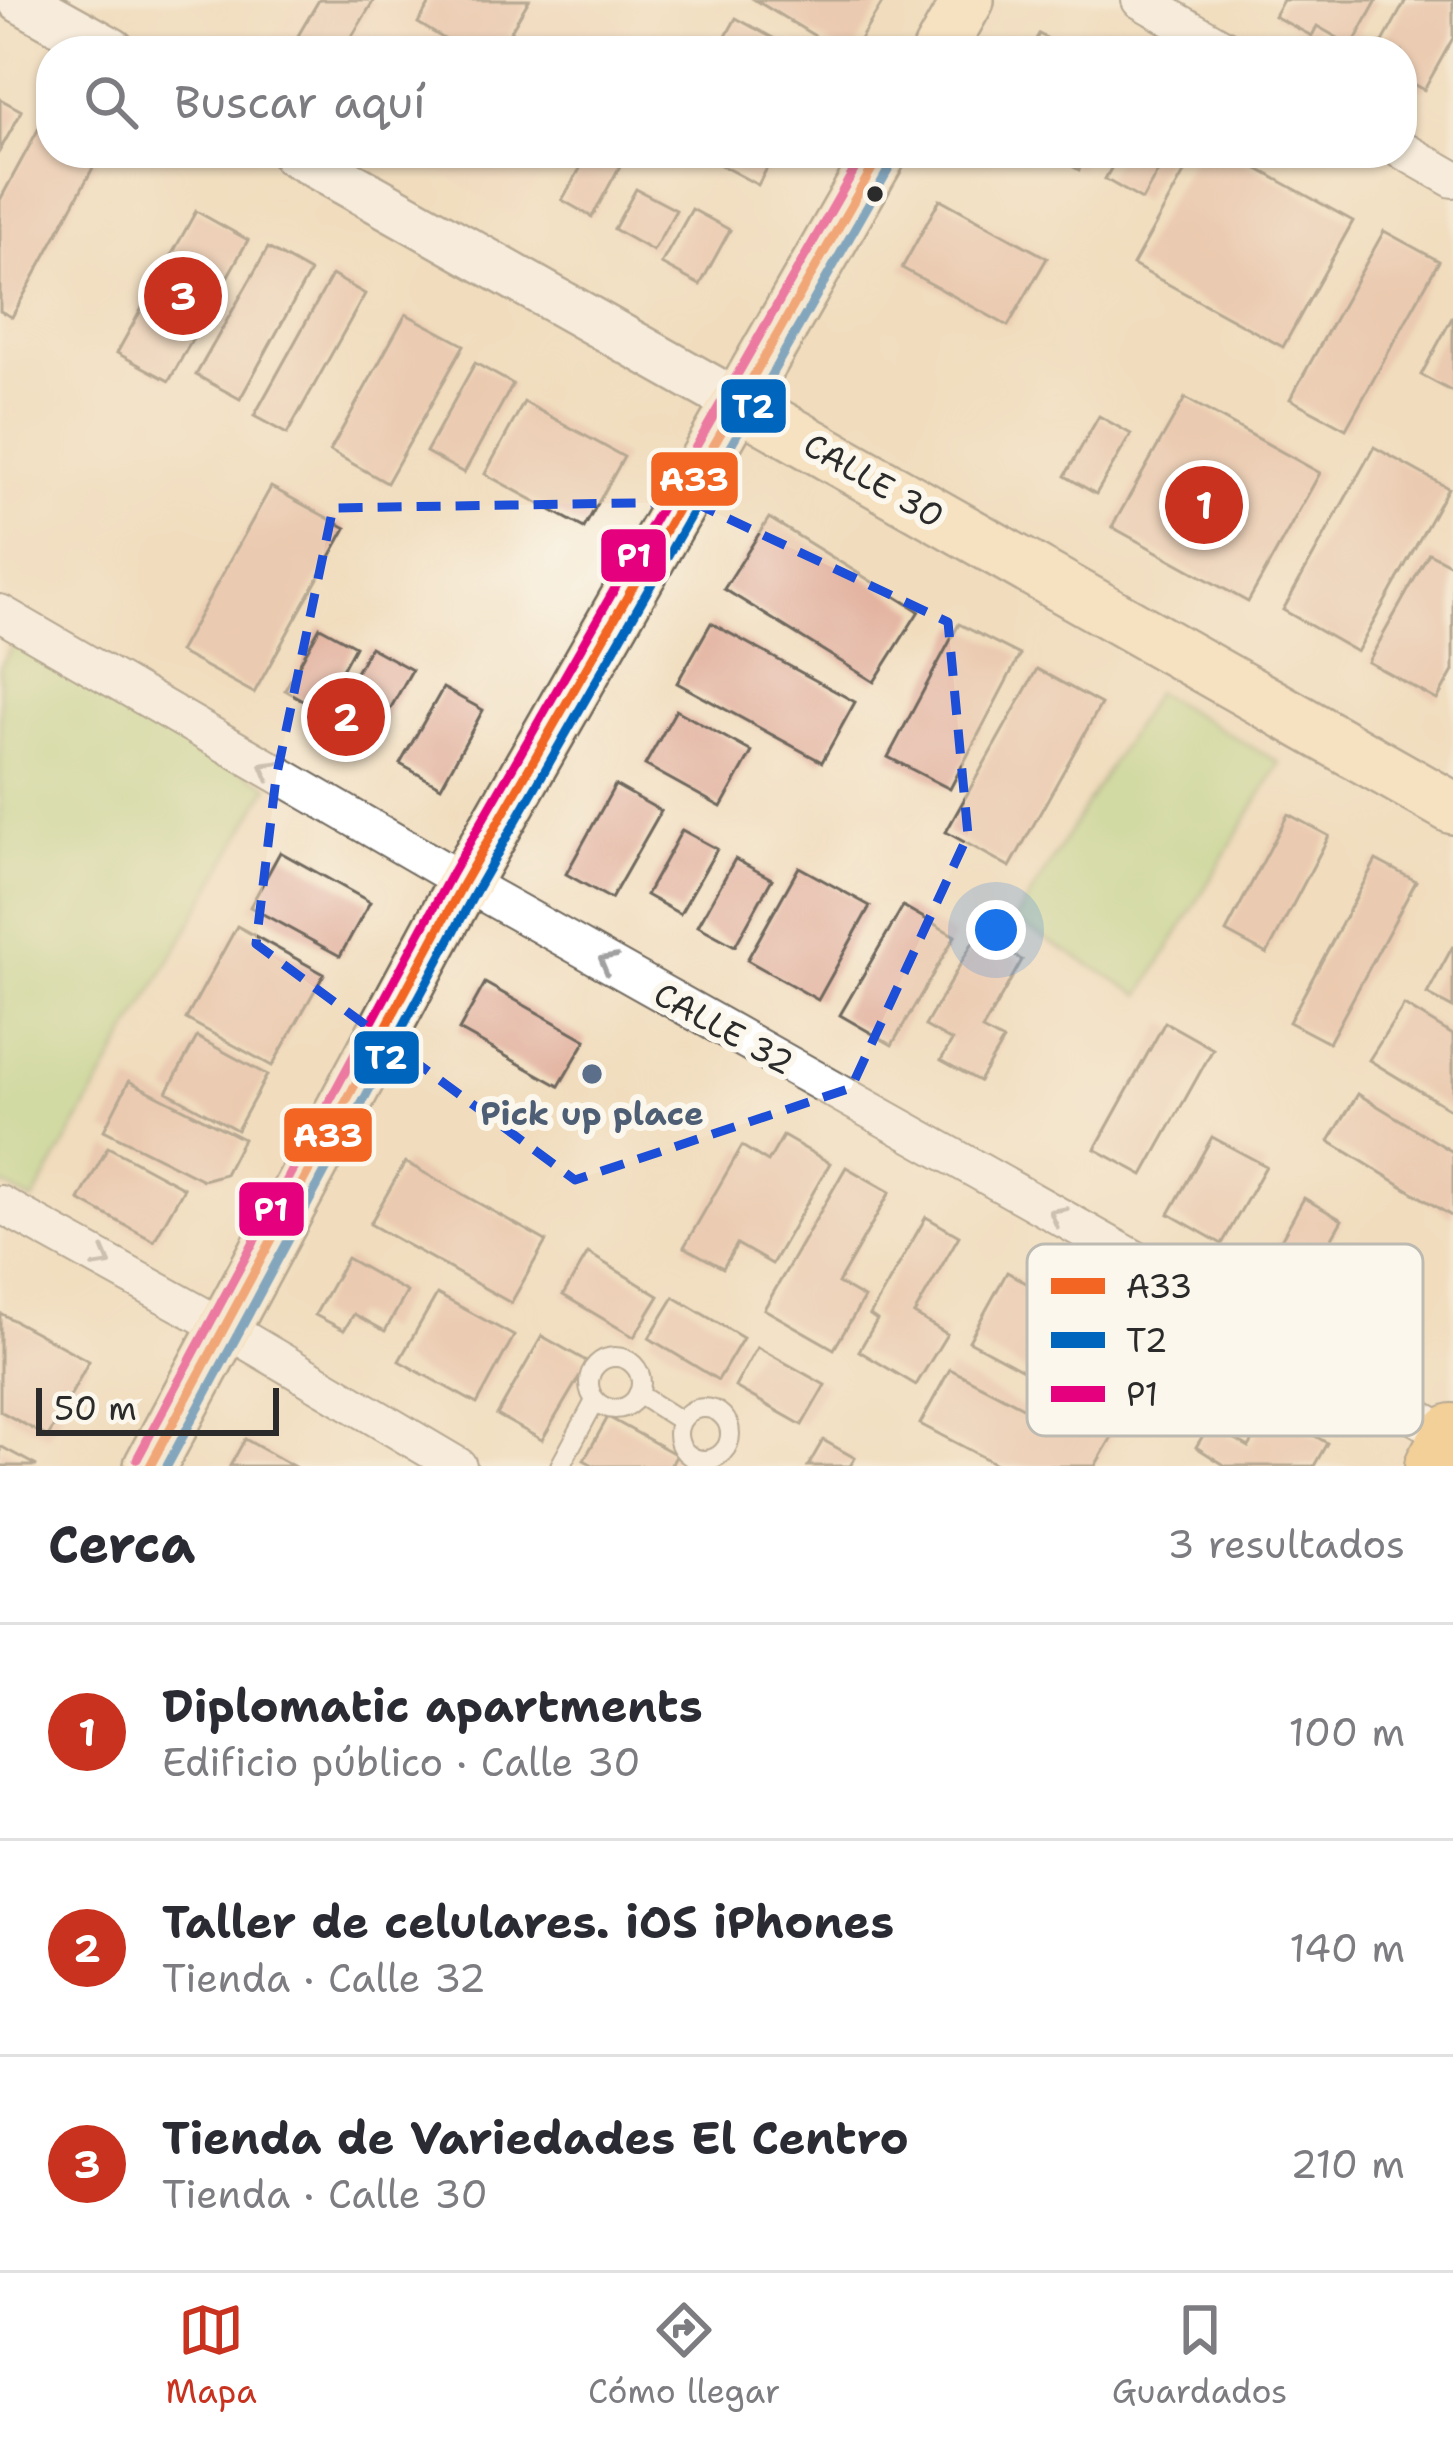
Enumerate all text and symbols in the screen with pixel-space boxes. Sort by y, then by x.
search box [36,36,1417,168]
icon: search [78,69,144,135]
text: Buscar aquí [174,72,426,132]
unlabelled marker [864,183,886,205]
pin: 3 [144,251,222,341]
line badge: T2 [719,377,788,435]
text: T2 [732,384,774,429]
street label: CALLE 30 [795,422,952,539]
line badge: A33 [649,450,740,508]
text: A33 [659,457,729,502]
pin: 1 [1165,460,1243,550]
line badge: P1 [599,527,668,584]
text: P1 [616,533,652,578]
pin: 2 [307,672,385,762]
one-way arrow [260,760,281,783]
your location [966,900,1026,960]
one-way arrow [598,953,620,976]
street label: CALLE 32 [646,972,802,1085]
line badge: T2 [352,1029,421,1086]
text: T2 [365,1035,407,1080]
marker: Pick up place [579,1061,605,1087]
place label: Pick up place [480,1091,704,1136]
line badge: A33 [282,1106,374,1164]
text: A33 [293,1113,363,1158]
line badge: P1 [237,1180,306,1238]
text: P1 [253,1187,289,1232]
one-way arrow [1048,1206,1070,1229]
legend [1027,1244,1423,1436]
one-way arrow [90,1246,111,1269]
text: A33 [1126,1264,1192,1309]
text: T2 [1126,1318,1168,1363]
text: P1 [1126,1372,1158,1417]
scale bar [36,1382,279,1435]
text: 50 m [54,1386,137,1431]
text: Cerca [48,1510,195,1578]
text: 3 resultados [1167,1518,1405,1570]
text: Diplomatic apartments [162,1676,703,1736]
text: 1 [78,1706,96,1758]
text: 100 m [1289,1706,1405,1758]
text: Edificio público · Calle 30 [162,1736,641,1788]
text: Taller de celulares. iOS iPhones [162,1892,894,1952]
text: 2 [73,1922,101,1974]
text: 140 m [1289,1922,1405,1974]
text: Tienda · Calle 32 [162,1952,486,2004]
text: Tienda de Variedades El Centro [162,2108,909,2168]
text: 3 [73,2138,101,2190]
text: 210 m [1290,2138,1405,2190]
text: Tienda · Calle 30 [162,2168,488,2220]
tab: Mapa [166,2297,257,2414]
tab: Cómo llegar [588,2297,780,2414]
tab: Guardados [1112,2297,1287,2414]

